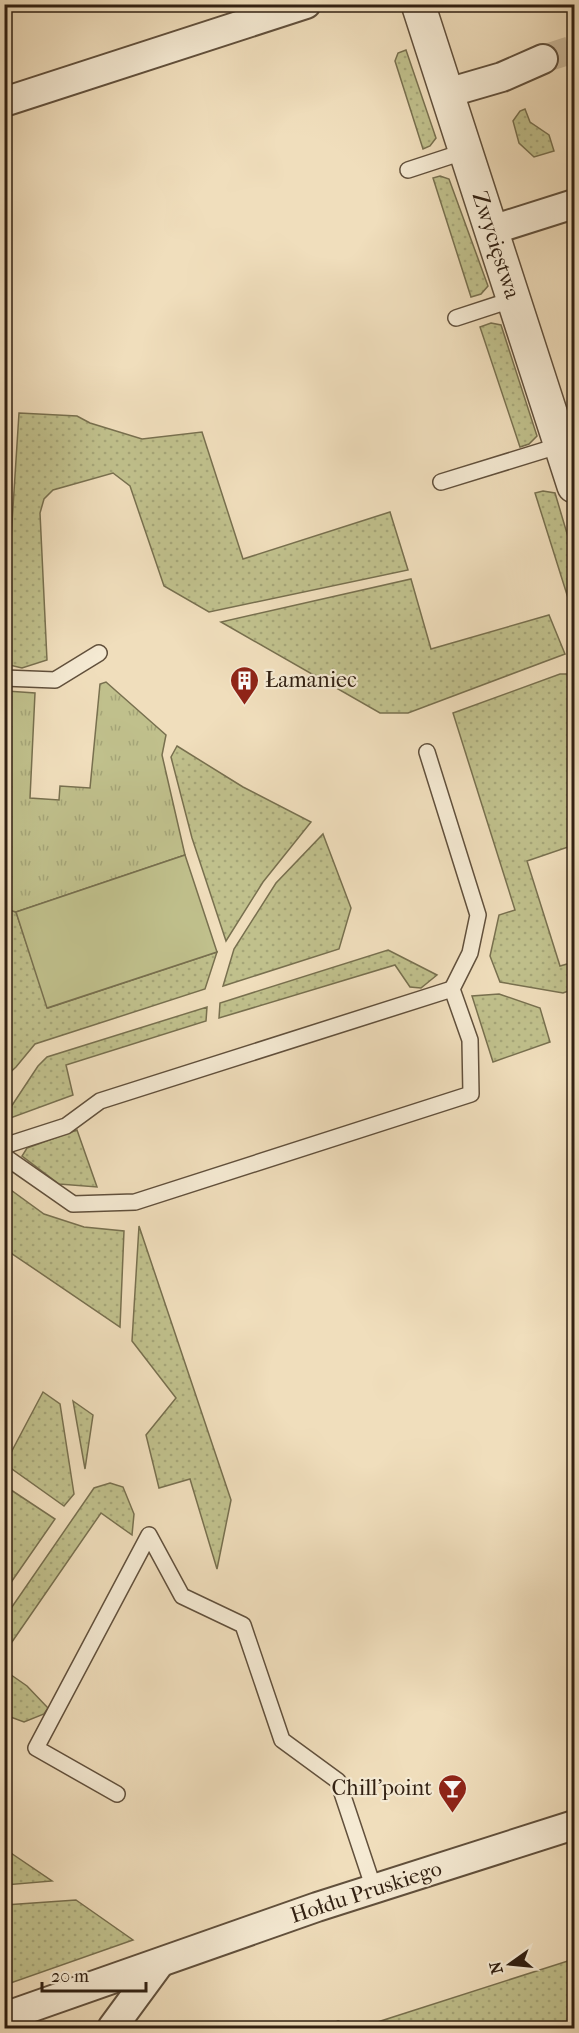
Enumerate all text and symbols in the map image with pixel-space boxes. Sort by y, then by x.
street label: Zwycięstwa [466,188,526,303]
building icon: Łamaniec [228,664,260,706]
place label: Łamaniec [265,667,357,693]
bar icon: Chill'point [437,1772,469,1814]
place label: Chill'point [332,1775,432,1801]
street label: Hołdu Pruskiego [287,1855,445,1929]
north arrow [480,1934,540,1994]
scale bar [42,1955,146,1993]
text: N [485,1959,507,1976]
text: 20 m [51,1966,89,1987]

